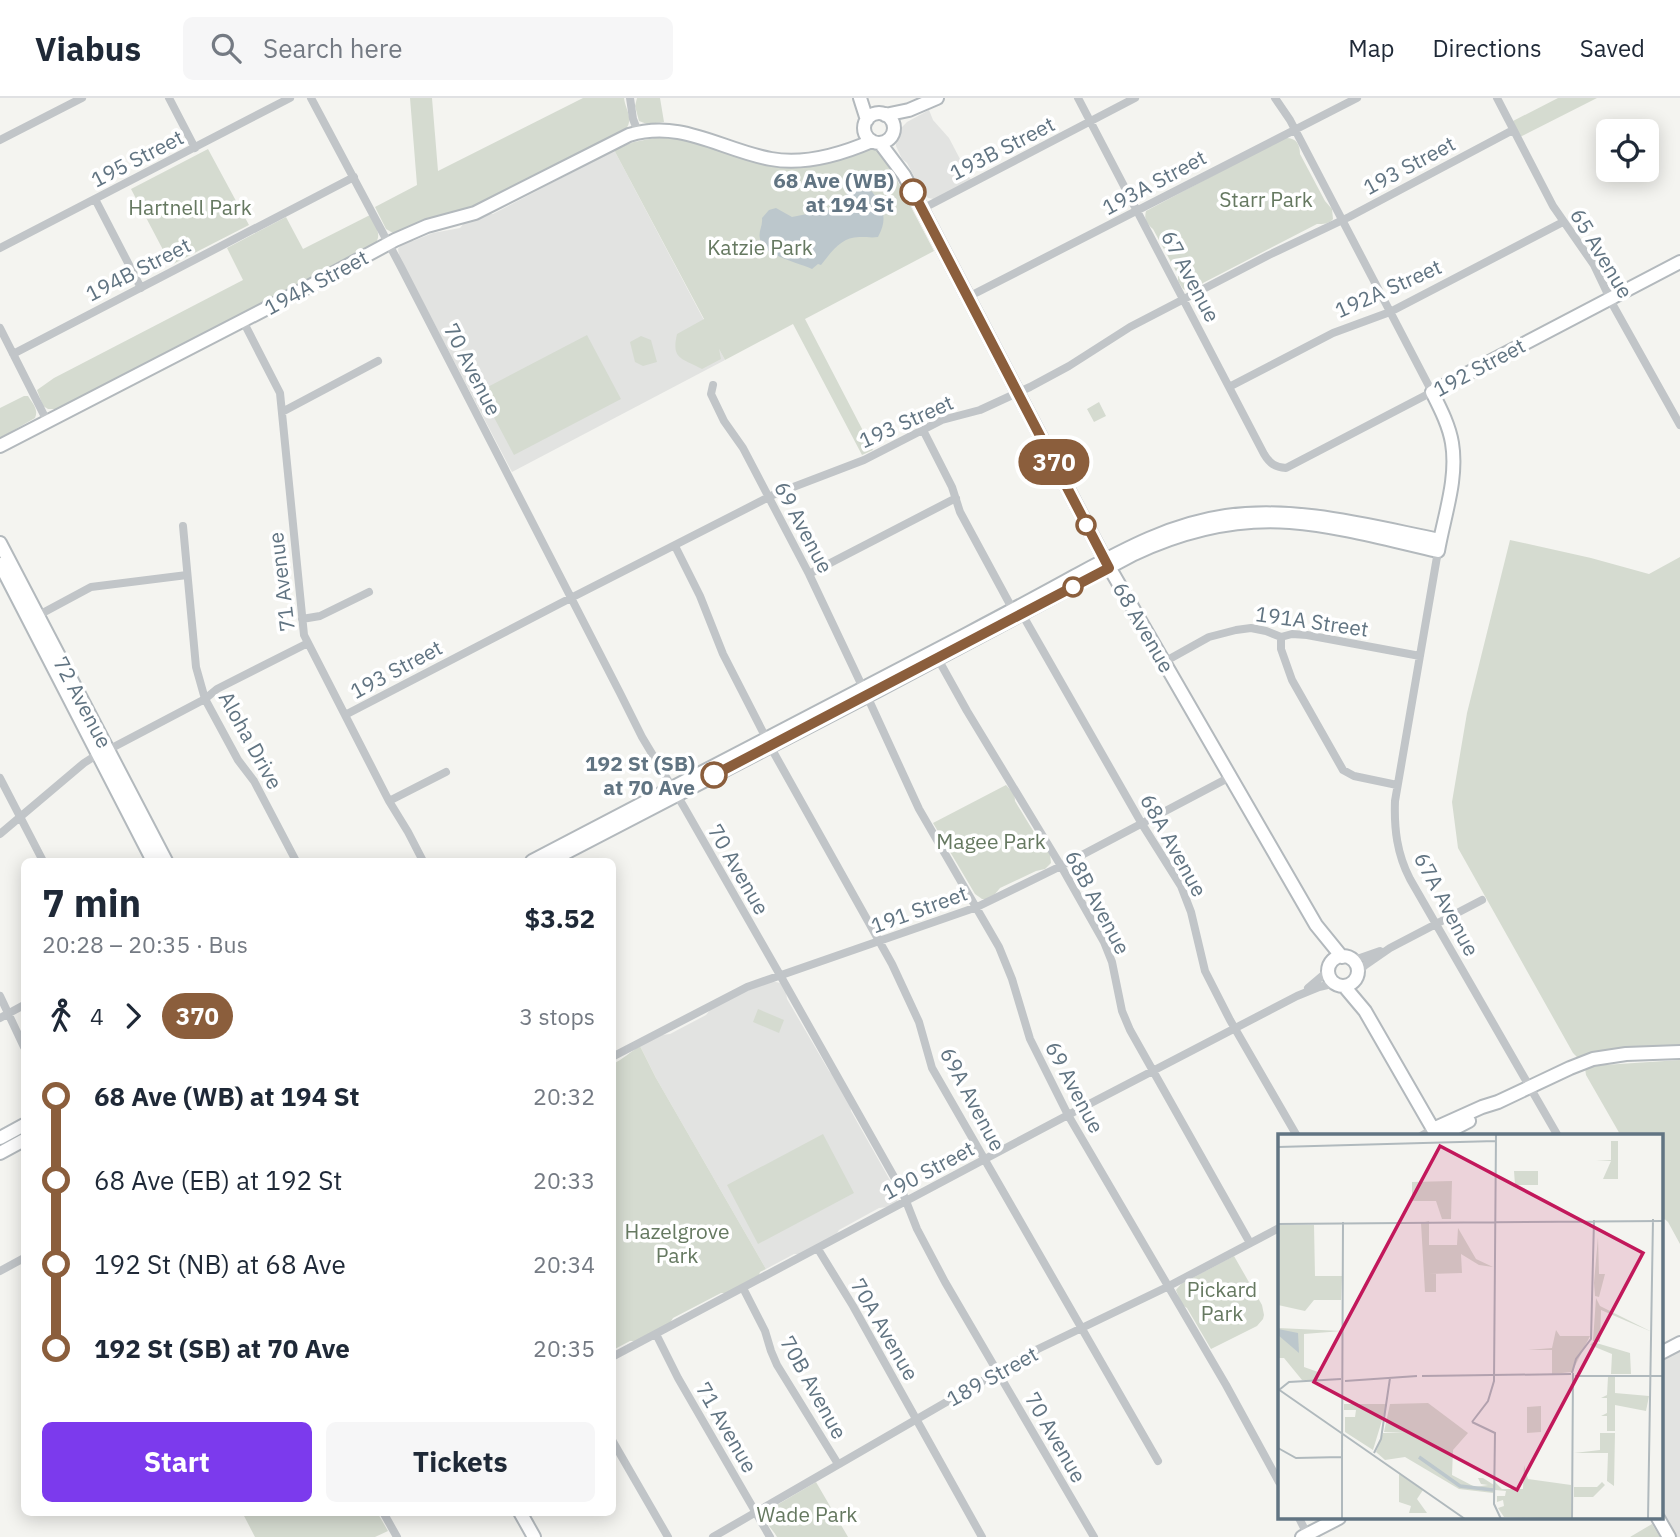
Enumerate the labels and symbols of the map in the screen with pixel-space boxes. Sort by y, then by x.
street label: 193B Street [945,110,1059,186]
street label: 195 Street [86,123,188,193]
street label: 193 Street [1358,129,1460,201]
street label: 193A Street [1097,143,1211,221]
place label: 68 Ave (WB) at 194 St [773,166,894,218]
marker: 68 Ave (WB) at 194 St [900,179,926,205]
park label: Starr Park [1219,185,1313,213]
park label: Hartnell Park [128,193,252,221]
street label: 65 Avenue [1564,203,1640,303]
street label: 67 Avenue [1155,225,1227,327]
street label: 194B Street [81,231,195,307]
park label: Katzie Park [707,233,813,261]
street label: 194A Street [259,243,373,321]
street label: 192A Street [1330,252,1446,324]
street label: 70 Avenue [438,318,508,420]
street label: 192 Street [1428,331,1530,403]
street label: 193 Street [854,388,958,454]
line badge: 370 [1014,439,1094,485]
street label: 69 Avenue [768,476,840,578]
unlabelled marker [1076,515,1096,535]
street label: 71 Avenue [261,531,301,633]
unlabelled marker [1063,577,1083,597]
street label: 68 Avenue [1107,577,1181,677]
street label: 191A Street [1254,599,1370,643]
street label: 193 Street [345,633,447,705]
street label: 72 Avenue [47,651,119,753]
street label: Aloha Drive [213,686,289,794]
place label: 192 St (SB) at 70 Ave [585,749,695,801]
marker: 192 St (SB) at 70 Ave [701,762,727,788]
street label: 68A Avenue [1134,788,1214,902]
street label: 70 Avenue [702,819,776,919]
park label: Magee Park [936,827,1046,855]
street label: 68B Avenue [1059,845,1137,959]
street label: 67A Avenue [1408,847,1486,961]
street label: 191 Street [867,879,971,939]
street label: 69 Avenue [1039,1036,1111,1138]
street label: 69A Avenue [934,1042,1012,1156]
street label: 190 Street [877,1134,979,1206]
inset map [1278,1134,1662,1520]
park label: Hazelgrove Park [625,1217,729,1269]
street label: 70A Avenue [844,1273,926,1385]
park label: Pickard Park [1187,1275,1257,1327]
street label: 70B Avenue [774,1330,854,1444]
street label: 189 Street [941,1339,1043,1413]
street label: 71 Avenue [690,1377,764,1477]
street label: 70 Avenue [1019,1387,1093,1487]
park label: Wade Park [757,1500,857,1528]

